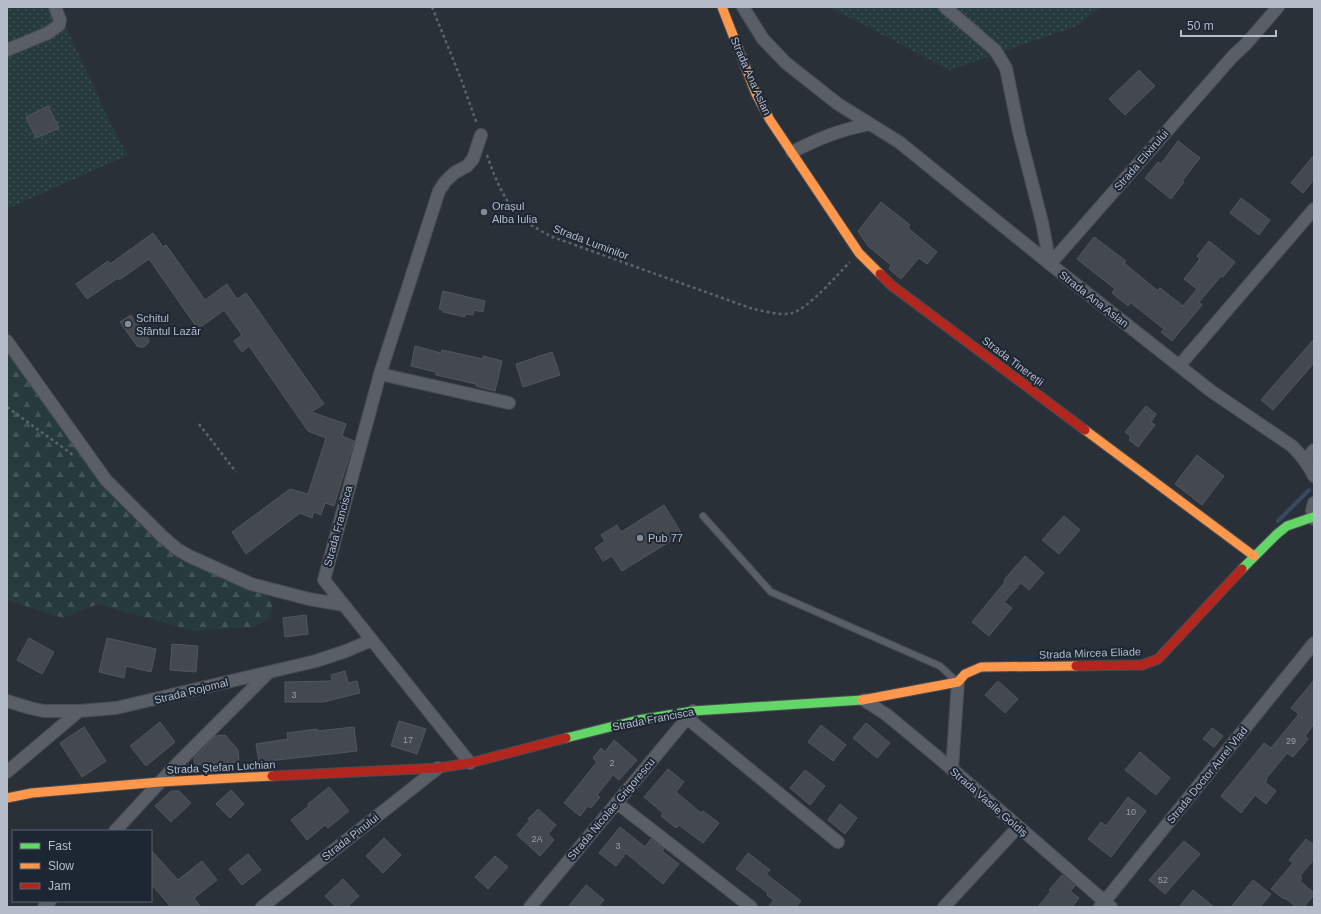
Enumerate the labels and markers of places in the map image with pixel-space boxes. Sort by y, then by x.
place label: Orașul Alba Iulia [492,200,538,225]
marker: Orașul Alba Iulia [479,207,489,217]
place label: Schitul Sfântul Lazăr [136,312,201,337]
marker: Schitul Sfântul Lazăr [123,319,133,329]
place label: Pub 77 [648,532,683,544]
marker: Pub 77 [635,533,645,543]

